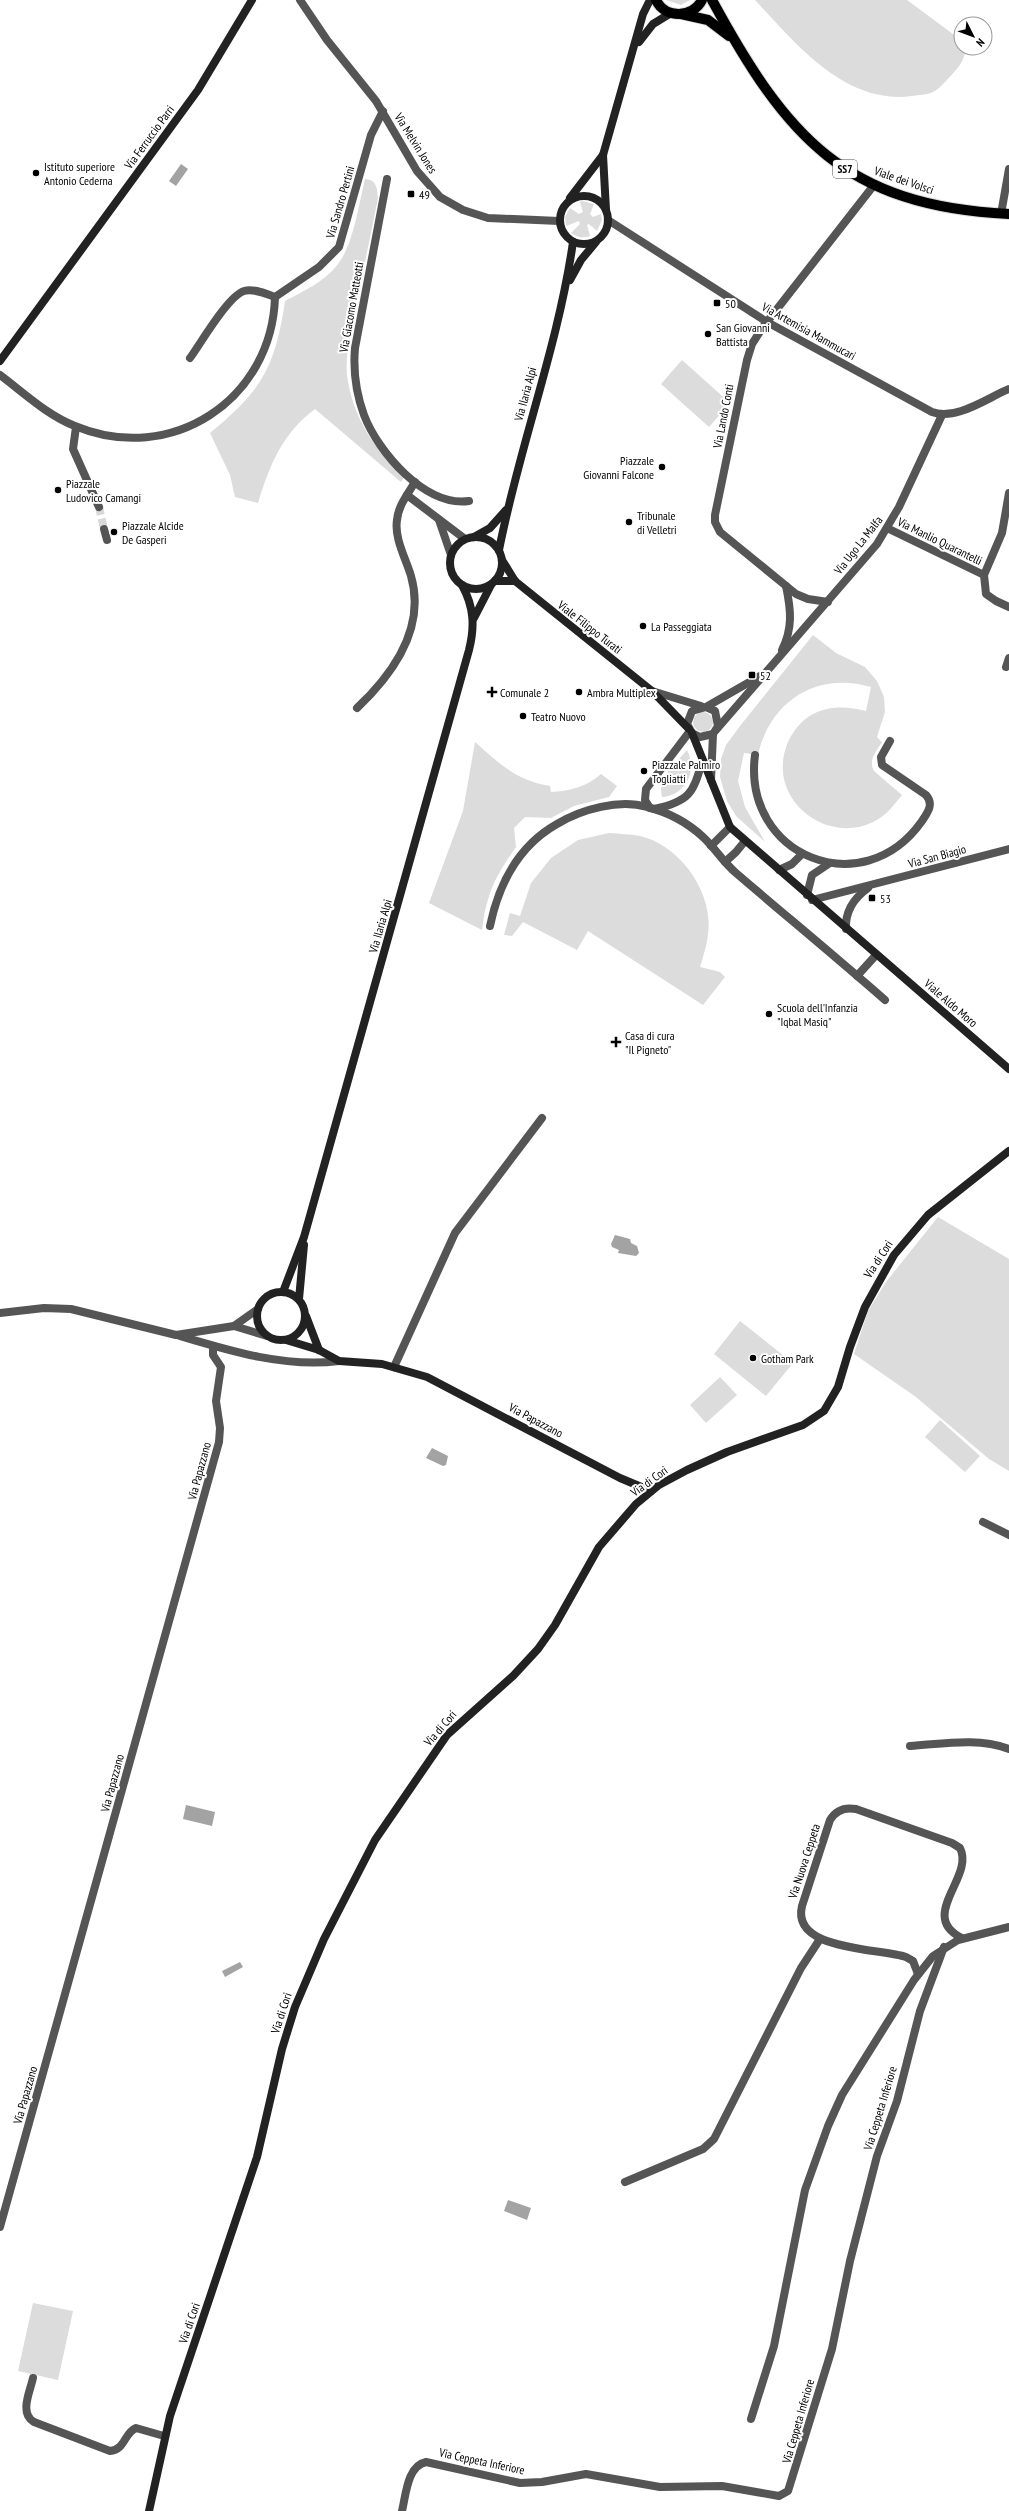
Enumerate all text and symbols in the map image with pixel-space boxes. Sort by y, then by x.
north arrow [953,16,993,56]
text: N [973,36,988,50]
street label: Via Ferruccio Parri [120,102,177,173]
street label: Via Melvin Jones [391,109,440,176]
place label: Istituto superiore Antonio Cederna [44,159,115,188]
road number: SS7 [833,160,857,178]
street label: Viale dei Volsci [871,162,936,197]
street label: Via Sandro Pertini [322,164,357,241]
marker: Istituto superiore Antonio Cederna [31,168,41,178]
place label: 49 [419,187,430,202]
marker: 49 [406,189,416,199]
street label: Via Giacomo Matteotti [335,260,366,354]
place label: 50 [725,296,736,311]
marker: 50 [712,298,722,308]
street label: Via Artemisia Mammucari [758,298,859,363]
place label: San Giovanni Battista [716,320,770,349]
marker: San Giovanni Battista [703,329,713,339]
street label: Via Ilaria Alpi [510,365,539,424]
street label: Via Lando Conti [709,383,737,450]
place label: Piazzale Giovanni Falcone [583,453,654,482]
marker: Piazzale Giovanni Falcone [657,462,667,472]
place label: Piazzale Ludovico Camangi [66,476,141,505]
marker: Piazzale Ludovico Camangi [53,485,63,495]
place label: Tribunale di Velletri [637,508,677,537]
street label: Via Ugo La Malfa [830,513,886,578]
street label: Via Manlio Quarantelli [894,514,985,568]
marker: Tribunale di Velletri [624,517,634,527]
place label: Piazzale Alcide De Gasperi [122,518,184,547]
marker: Piazzale Alcide De Gasperi [109,527,119,537]
street label: Viale Filippo Turati [554,597,625,657]
place label: La Passeggiata [651,619,712,634]
marker: La Passeggiata [638,621,648,631]
place label: 52 [760,668,771,683]
marker: 52 [747,670,757,680]
place label: Comunale 2 [500,685,549,700]
place label: Ambra Multiplex [587,685,656,700]
marker: Comunale 2 [487,687,497,697]
marker: Ambra Multiplex [574,687,584,697]
place label: Teatro Nuovo [531,709,586,724]
marker: Teatro Nuovo [518,711,528,721]
place label: Piazzale Palmiro Togliatti [652,757,720,786]
marker: Piazzale Palmiro Togliatti [639,766,649,776]
street label: Via San Biagio [905,841,968,871]
place label: 53 [880,891,891,906]
marker: 53 [867,893,877,903]
street label: Via Ilaria Alpi [365,897,395,956]
street label: Viale Aldo Moro [921,975,981,1030]
place label: Scuola dell'Infanzia "Iqbal Masiq" [777,1000,858,1029]
marker: Scuola dell'Infanzia "Iqbal Masiq" [764,1009,774,1019]
place label: Casa di cura "Il Pigneto" [625,1028,675,1057]
marker: Casa di cura "Il Pigneto" [610,1036,622,1048]
street label: Via di Cori [860,1237,896,1282]
place label: Gotham Park [761,1351,814,1366]
marker: Gotham Park [748,1353,758,1363]
street label: Via Papazzano [505,1399,566,1441]
street label: Via Papazzano [184,1440,214,1503]
street label: Via di Cori [627,1463,670,1500]
street label: Via di Cori [420,1707,459,1750]
street label: Via Papazzano [97,1752,127,1815]
street label: Via Nuova Ceppeta [785,1821,823,1901]
street label: Via di Cori [267,1991,295,2036]
street label: Via Papazzano [9,2064,40,2127]
street label: Via Ceppeta Inferiore [860,2064,900,2153]
street label: Via di Cori [175,2301,203,2346]
street label: Via Ceppeta Inferiore [779,2377,817,2466]
street label: Via Ceppeta Inferiore [437,2444,526,2477]

